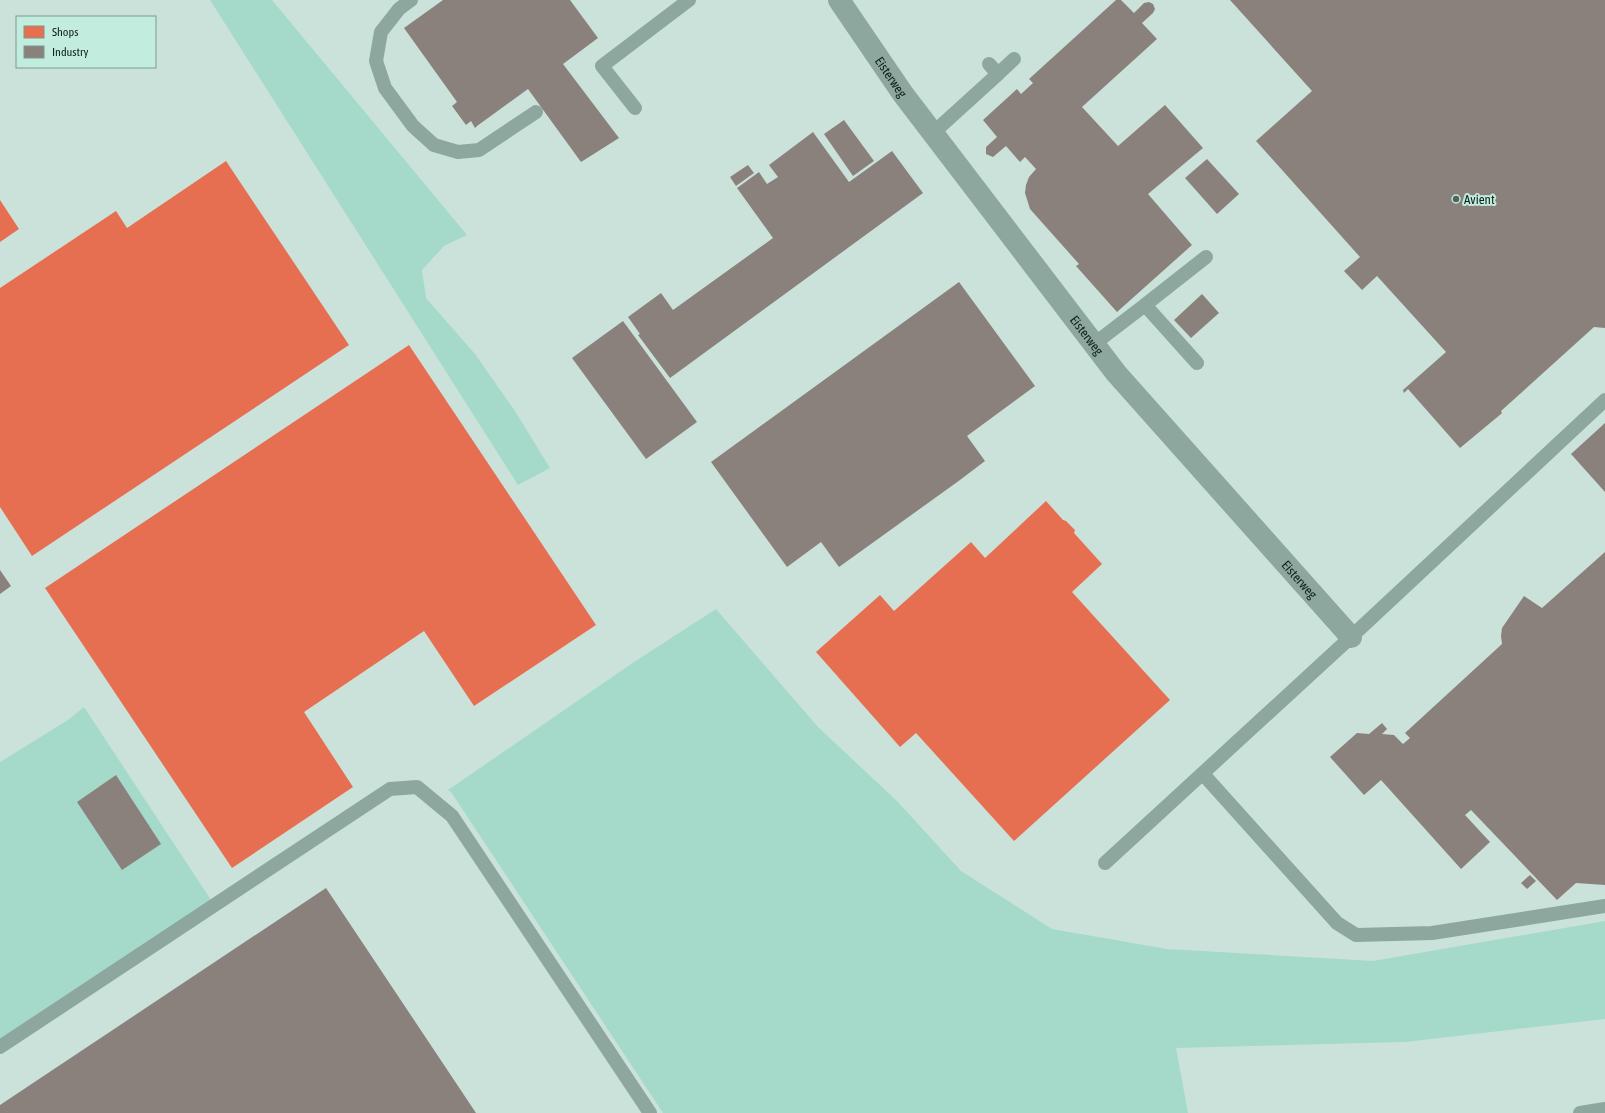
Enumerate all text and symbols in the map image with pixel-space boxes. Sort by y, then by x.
legend [16,16,156,68]
text: Shops [52,25,78,39]
text: Industry [52,45,89,59]
street label: Eisterweg [872,54,910,101]
place label: Avient [1464,192,1495,207]
marker: Avient [1451,194,1461,204]
street label: Eisterweg [1067,313,1107,358]
street label: Eisterweg [1279,558,1320,602]

